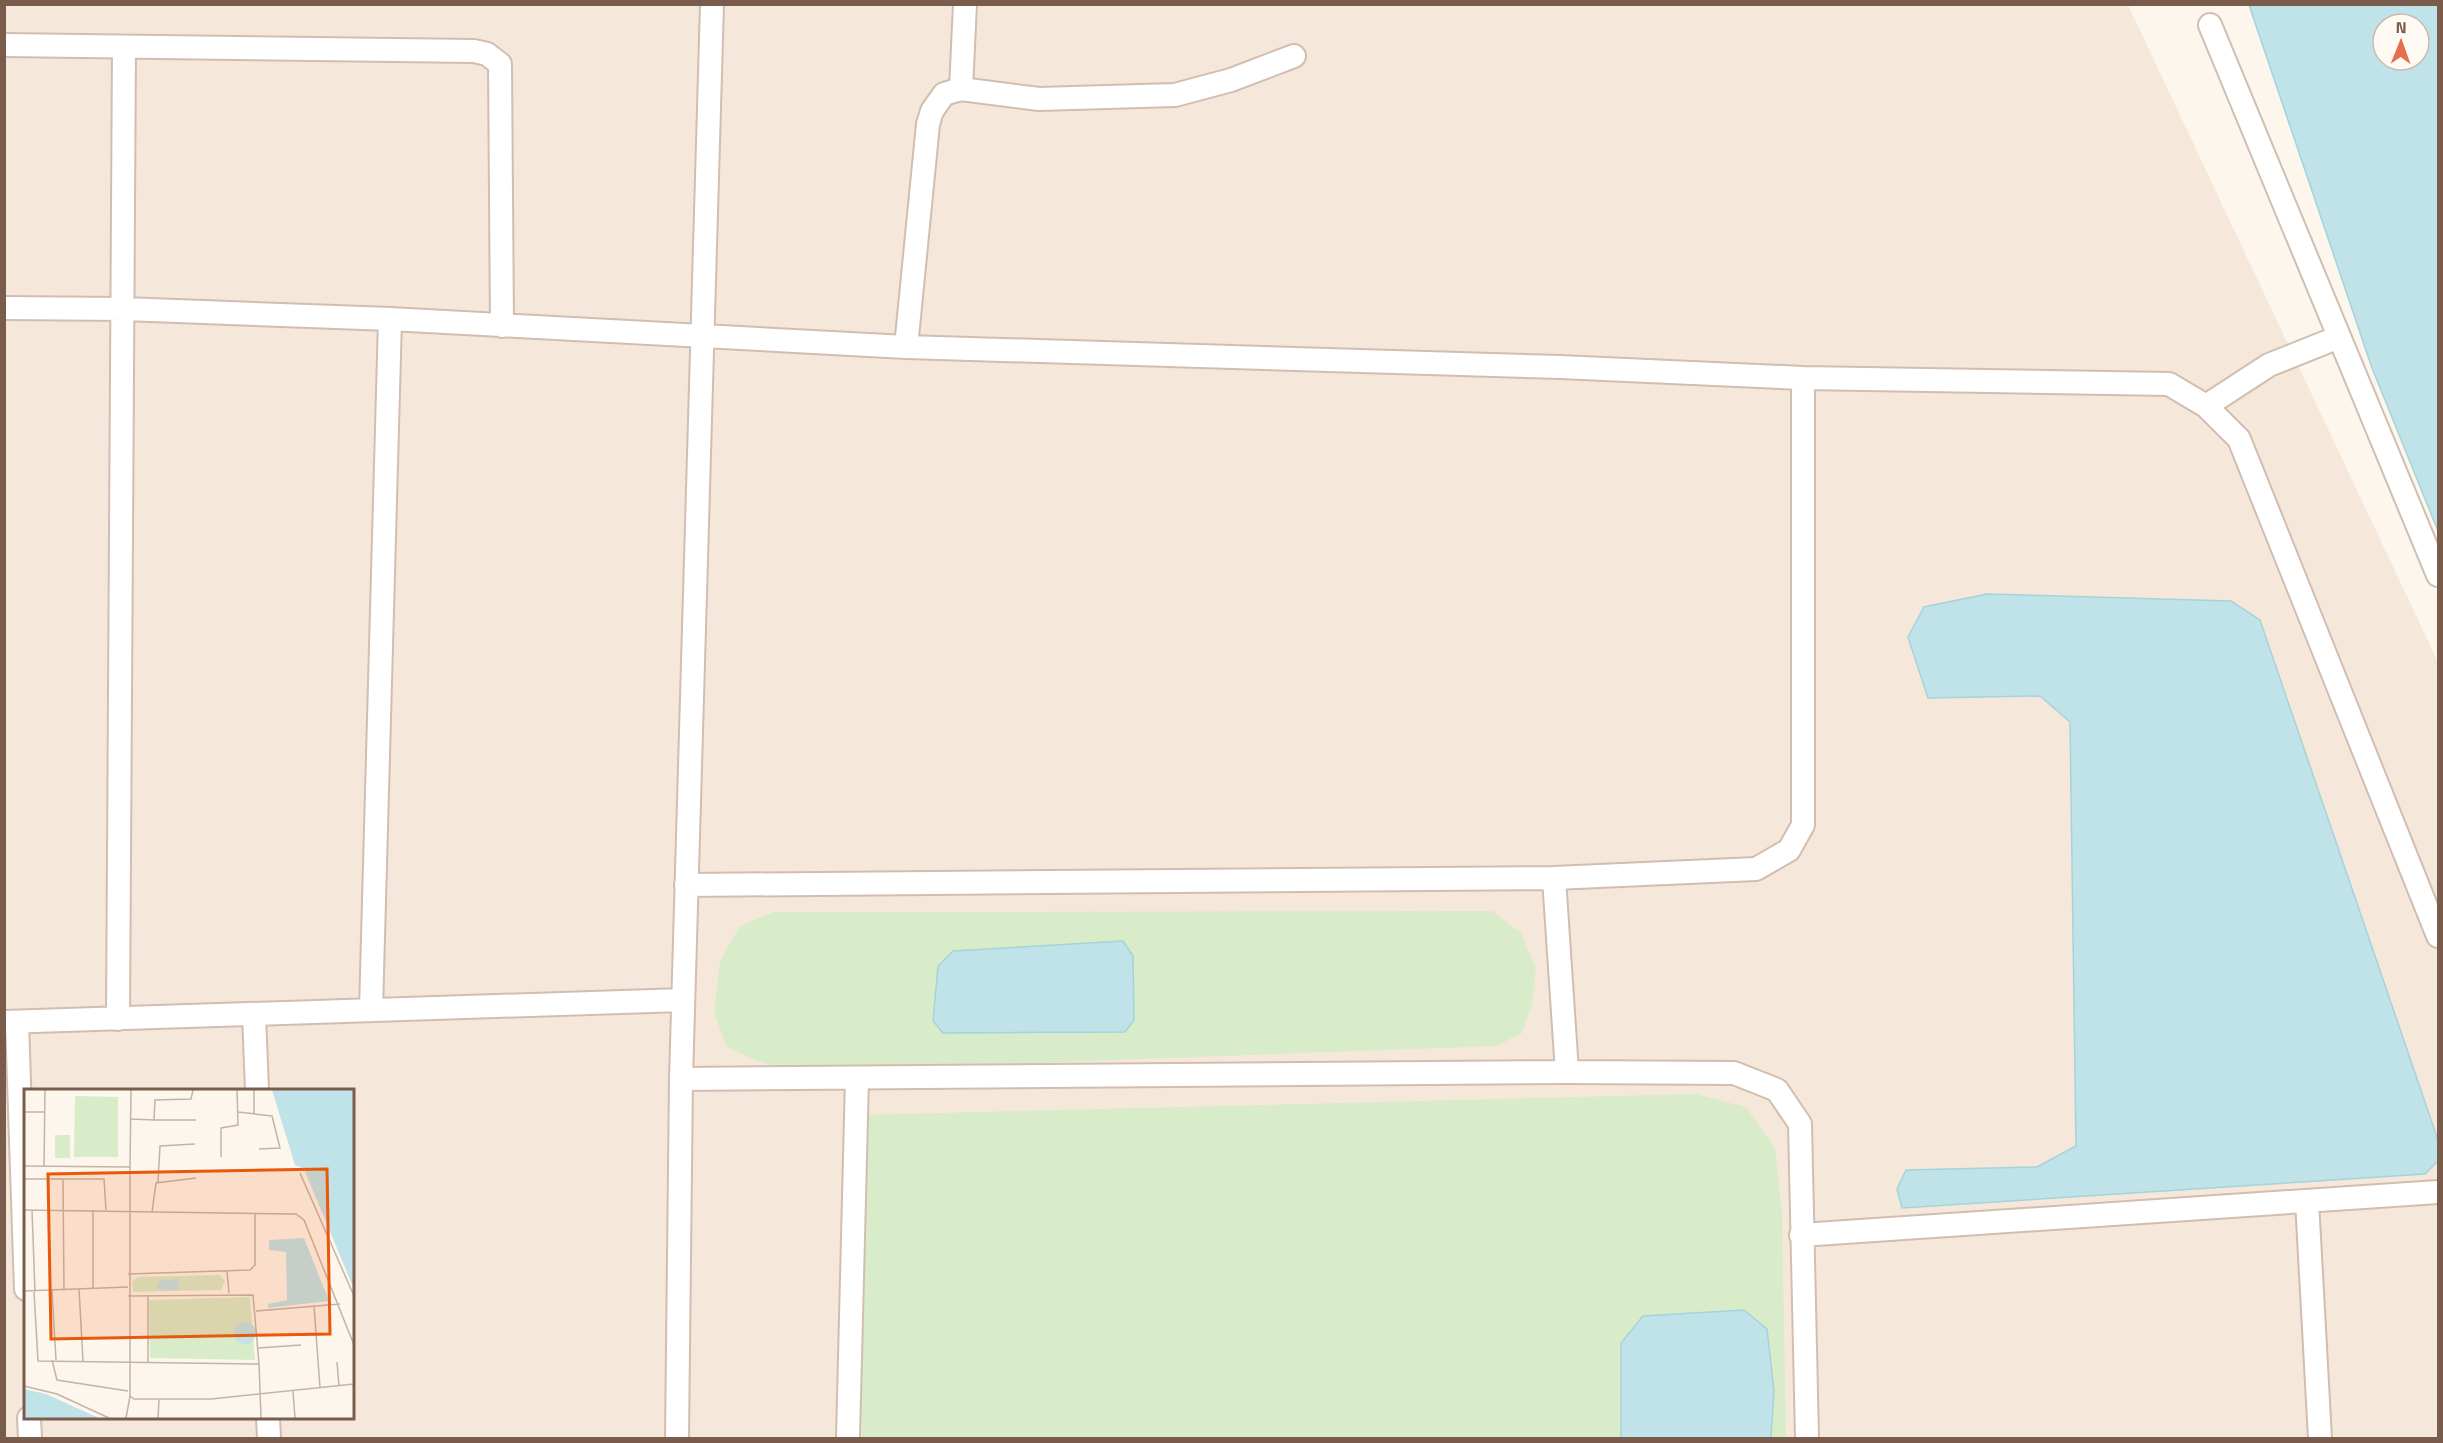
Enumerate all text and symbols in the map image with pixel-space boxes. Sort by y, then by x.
north arrow [2371,12,2431,72]
text: N [2396,15,2407,39]
inset map [24,1089,354,1419]

